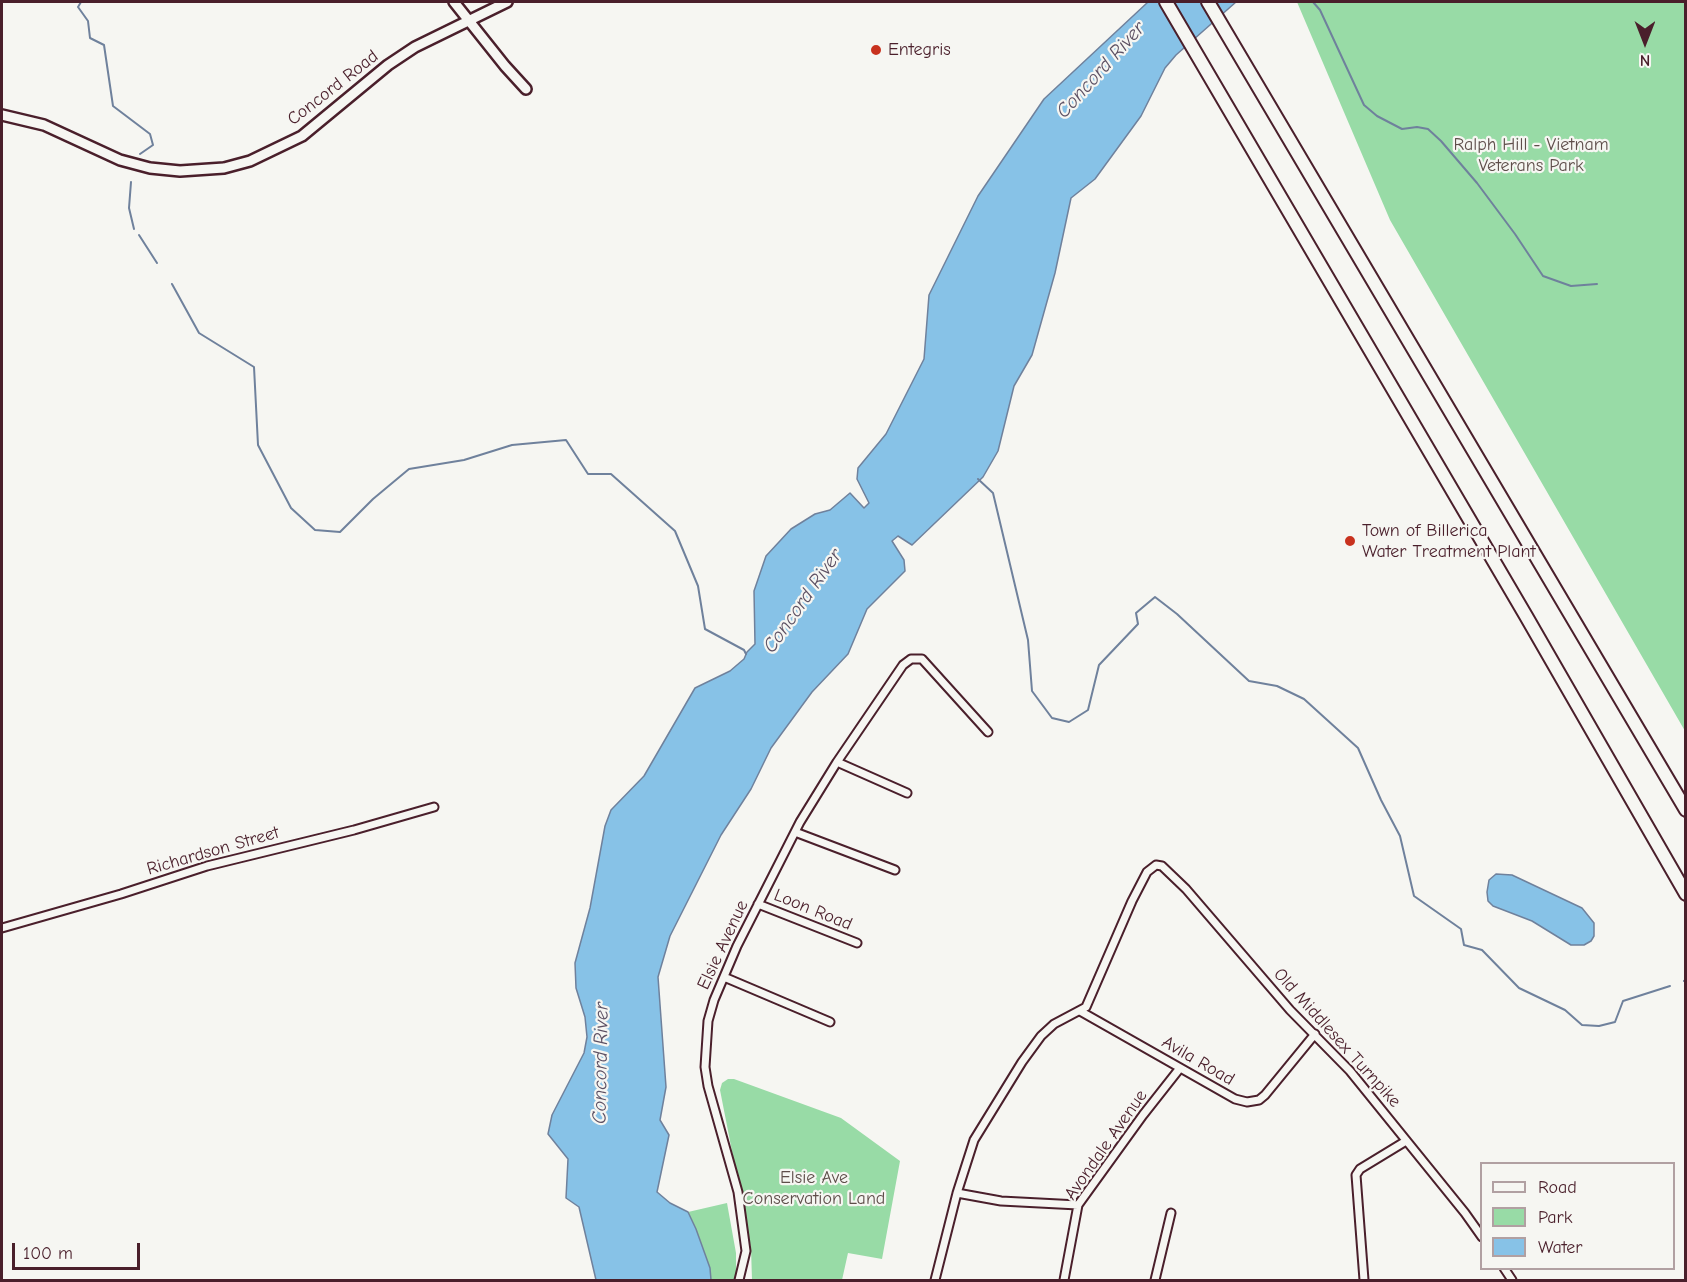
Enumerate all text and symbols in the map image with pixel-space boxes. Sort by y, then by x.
north arrow [1615,12,1675,72]
water label: Concord River [1051,17,1151,123]
place label: Entegris [888,39,951,61]
marker: Entegris [869,43,883,57]
street label: Concord Road [283,46,383,130]
text: N [1640,51,1650,69]
park label: Ralph Hill - Vietnam Veterans Park [1453,134,1609,176]
place label: Town of Billerica Water Treatment Plant [1362,520,1536,562]
marker: Town of Billerica Water Treatment Plant [1343,534,1357,548]
water label: Concord River [758,544,848,658]
street label: Richardson Street [144,822,282,880]
street label: Loon Road [771,885,855,935]
street label: Elsie Avenue [693,897,753,993]
street label: Old Middlesex Turnpike [1269,964,1405,1112]
water label: Concord River [588,1002,614,1124]
street label: Avila Road [1158,1032,1238,1090]
street label: Avondale Avenue [1060,1086,1152,1204]
legend [1480,1162,1675,1270]
park label: Elsie Ave Conservation Land [743,1167,885,1210]
text: Road [1538,1177,1577,1198]
text: Park [1538,1207,1572,1228]
scale bar [15,1231,142,1269]
text: Water [1538,1237,1582,1258]
text: 100 m [23,1243,73,1264]

